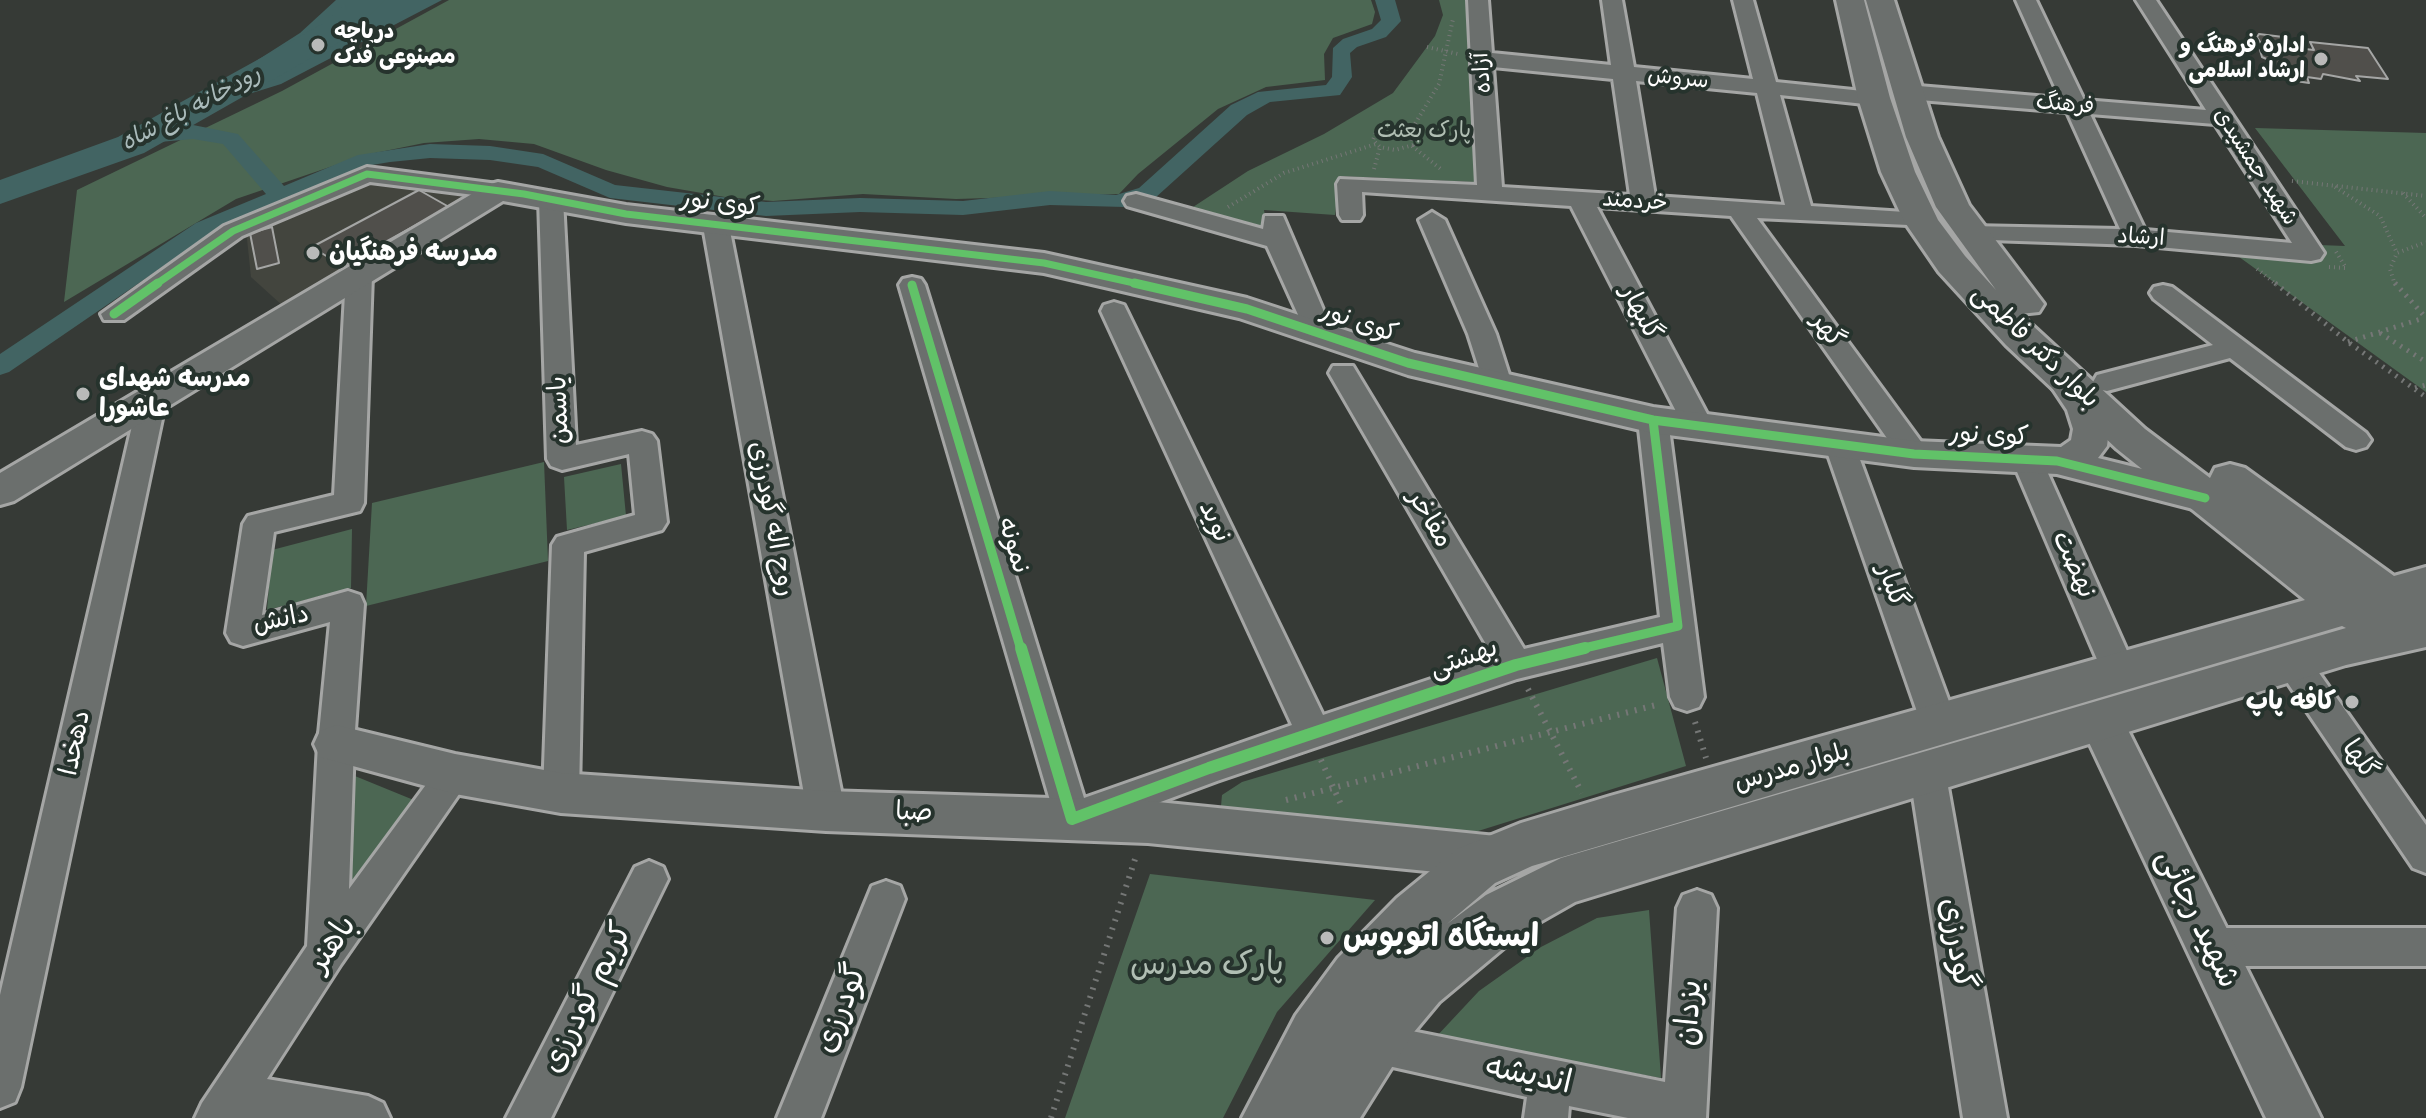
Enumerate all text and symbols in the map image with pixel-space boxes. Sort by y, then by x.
place label: دریاچه مصنوعی فدک [334,19,456,70]
place label: اداره فرهنگ و ارشاد اسلامی [2180,33,2305,84]
marker: دریاچه مصنوعی فدک [309,36,327,54]
marker: اداره فرهنگ و ارشاد اسلامی [2312,50,2330,68]
street label: آزاده [1468,52,1498,94]
water label: رودخانه باغ شاه [116,60,266,158]
street label: سروش [1646,63,1710,95]
street label: فرهنگ [2035,89,2095,121]
street label: شهید جمشیدی [2207,103,2303,231]
park label: پارک بعثت [1377,118,1471,144]
street label: کوی نور [678,184,762,224]
street label: خردمند [1602,187,1668,217]
street label: ارشاد [2117,224,2165,252]
place label: مدرسه فرهنگیان [329,237,498,269]
marker: مدرسه فرهنگیان [304,244,322,262]
street label: بلوار دکتر فاطمی [1965,278,2105,416]
street label: گلبهار [1612,280,1668,346]
street label: کوی نور [1316,295,1402,351]
street label: گهر [1804,307,1850,355]
place label: مدرسه شهدای عاشورا [99,363,251,424]
street label: یاسمن [543,375,577,445]
marker: مدرسه شهدای عاشورا [74,385,92,403]
street label: کوی نور [1948,418,2030,454]
street label: روح اله گودرزی [741,439,801,599]
street label: مفاخر [1400,484,1458,554]
street label: نوید [1191,496,1237,548]
street label: نمونه [989,513,1037,579]
street label: نهضت [2044,527,2102,603]
street label: گلبار [1869,560,1913,612]
street label: دانش [250,599,312,641]
street label: بهشتی [1426,633,1502,685]
place label: کافه پاپ [2246,686,2336,718]
marker: کافه پاپ [2343,693,2361,711]
street label: دهخدا [54,707,98,779]
street label: گلها [2334,734,2384,786]
street label: بلوار مدرس [1731,737,1853,799]
street label: صبا [895,797,933,829]
street label: شهید رجائی [2147,843,2247,995]
street label: گودرزی [1930,895,1982,993]
street label: باهنر [300,908,366,980]
street label: کریم گودرزی [534,916,642,1080]
place label: ایستگاه اتوبوس [1343,919,1539,957]
marker: ایستگاه اتوبوس [1318,929,1336,947]
park label: پارک مدرس [1130,947,1284,985]
street label: گودرزی [807,959,877,1059]
street label: یزدان [1669,979,1711,1047]
street label: اندیشه [1481,1048,1575,1104]

